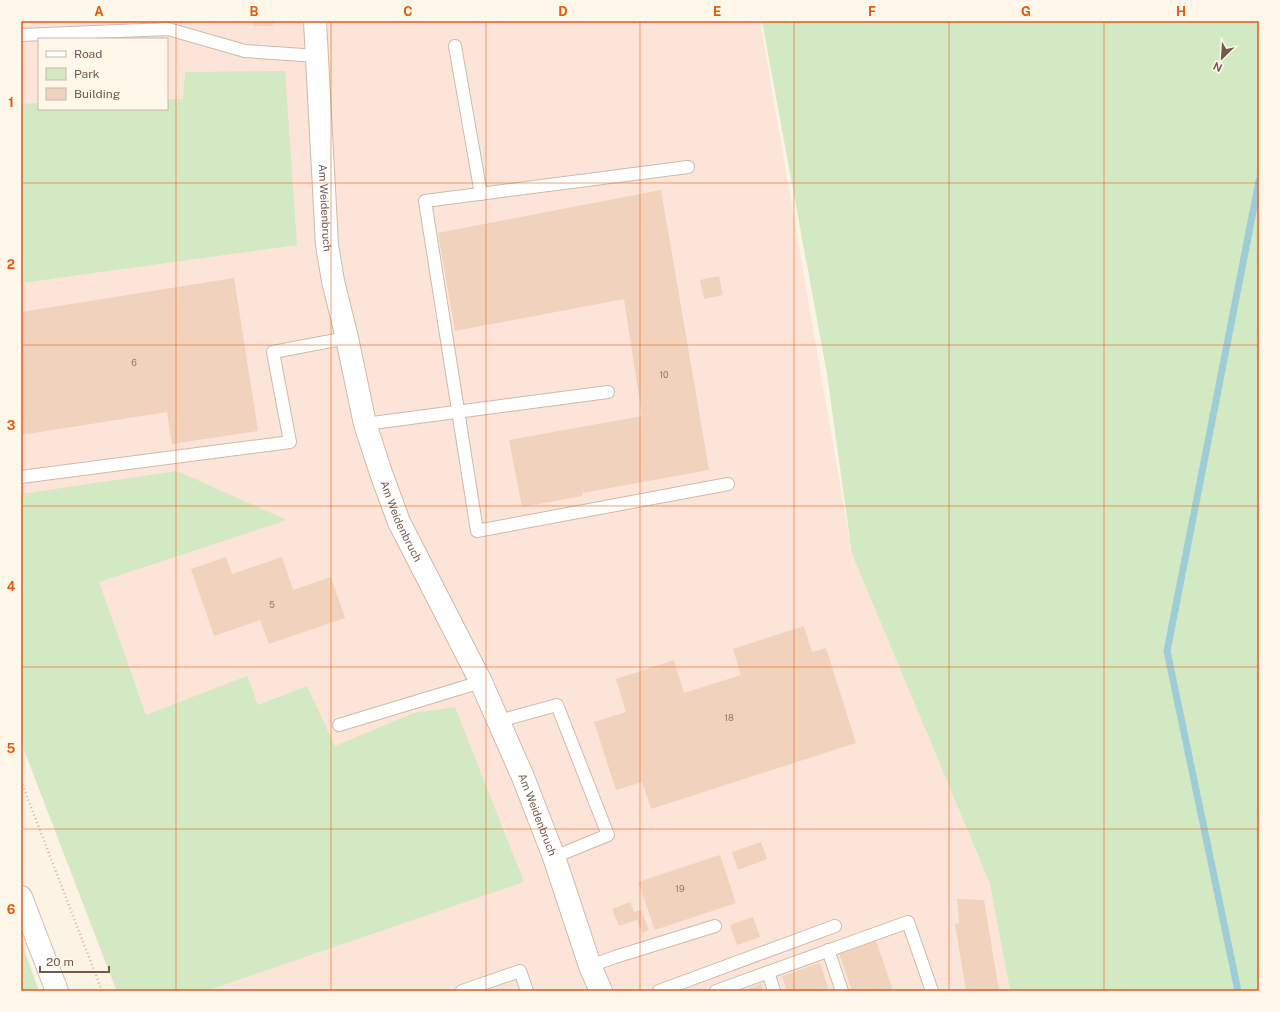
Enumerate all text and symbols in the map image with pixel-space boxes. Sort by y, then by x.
text: A [94,4,104,19]
text: B [250,4,259,19]
text: C [403,4,413,19]
text: D [558,4,568,19]
text: E [713,4,721,19]
text: F [868,4,876,19]
text: G [1021,4,1031,19]
text: H [1176,4,1186,19]
legend [38,38,168,110]
north arrow [1202,38,1242,78]
text: Road [74,47,102,61]
text: N [1211,60,1224,74]
text: Park [74,67,100,81]
text: Building [74,87,120,101]
text: 1 [8,95,14,110]
street label: Am Weidenbruch [317,164,334,252]
text: 2 [7,257,15,272]
house number: 6 [131,357,137,368]
house number: 10 [659,369,669,380]
text: 3 [7,418,16,433]
street label: Am Weidenbruch [378,479,424,564]
text: 4 [7,579,16,594]
house number: 5 [269,599,275,610]
house number: 18 [724,712,734,723]
text: 5 [7,741,16,756]
street label: Am Weidenbruch [516,772,559,857]
house number: 19 [675,883,685,894]
text: 6 [7,902,16,917]
scale bar [40,948,109,974]
text: 20 m [46,955,74,969]

